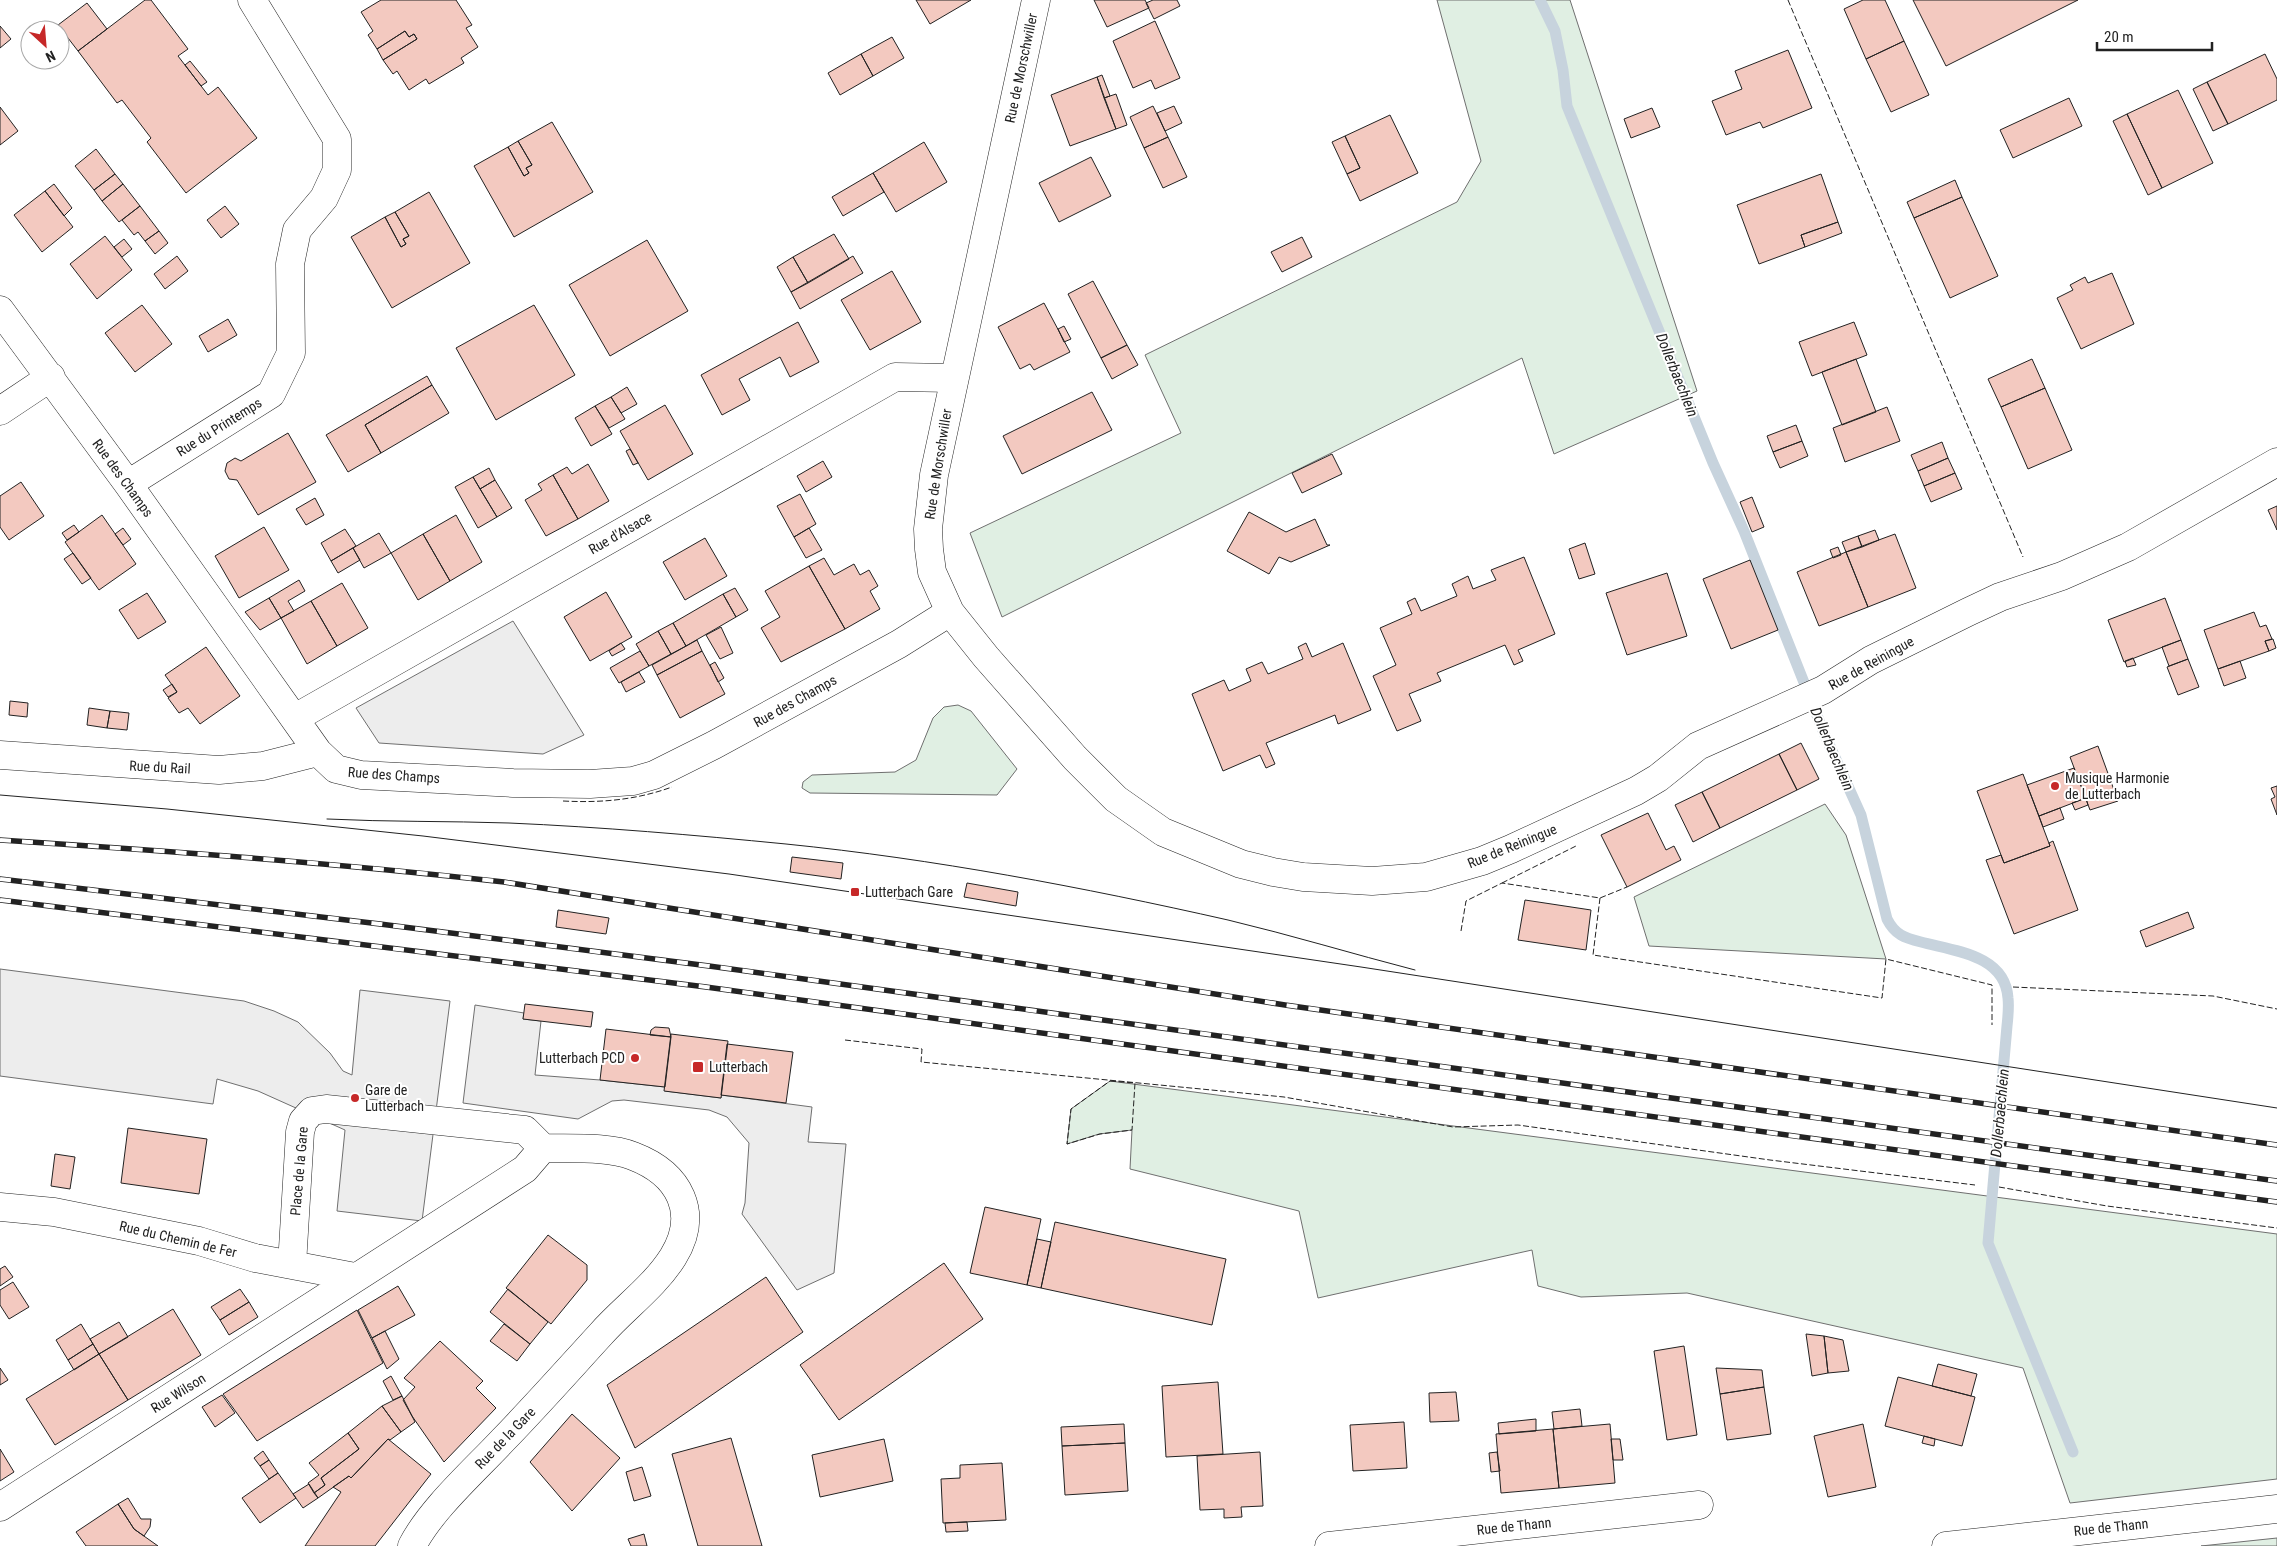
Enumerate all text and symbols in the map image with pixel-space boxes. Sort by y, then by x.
street label: Rue de Morschwiller [1002,12,1040,124]
north arrow [20,20,70,70]
scale bar [2097,20,2212,52]
text: 20 m [2104,28,2134,46]
text: N [43,48,58,66]
water label: Dollerbaechlein [1652,330,1702,420]
street label: Rue du Printemps [173,394,265,460]
street label: Rue de Morschwiller [921,408,955,520]
street label: Rue des Champs [89,436,157,520]
street label: Rue d'Alsace [586,508,655,557]
street label: Rue de Reiningue [1826,633,1917,693]
street label: Rue des Champs [751,672,839,730]
water label: Dollerbaechlein [1806,705,1858,793]
street label: Rue du Rail [129,757,191,777]
street label: Rue des Champs [347,764,441,786]
place label: Musique Harmonie de Lutterbach [2065,770,2170,802]
marker: Musique Harmonie de Lutterbach [2049,780,2061,792]
street label: Rue de Reiningue [1465,821,1559,871]
place label: Lutterbach Gare [865,884,953,900]
marker: Lutterbach Gare [849,886,861,898]
place label: Lutterbach PCD [539,1050,625,1066]
marker: Lutterbach PCD [629,1052,641,1064]
place label: Lutterbach [709,1059,768,1075]
marker: Lutterbach [691,1060,705,1074]
water label: Dollerbaechlein [1987,1068,2013,1158]
place label: Gare de Lutterbach [365,1082,424,1114]
marker: Gare de Lutterbach [349,1092,361,1104]
street label: Place de la Gare [287,1125,311,1216]
street label: Rue du Chemin de Fer [118,1218,238,1260]
street label: Rue Wilson [148,1370,208,1416]
street label: Rue de la Gare [472,1404,539,1472]
street label: Rue de Thann [1476,1514,1552,1538]
street label: Rue de Thann [2073,1515,2149,1539]

